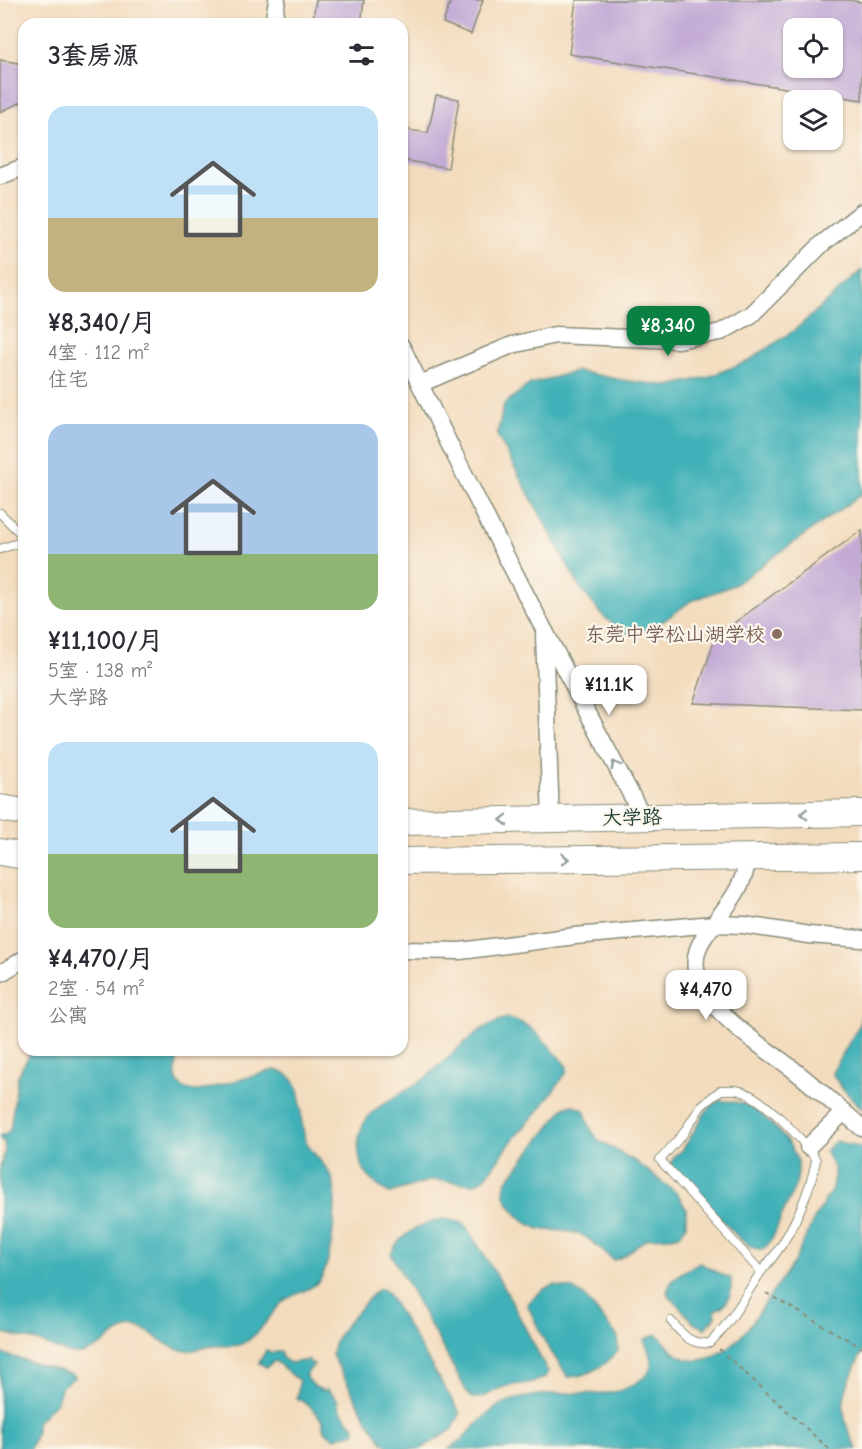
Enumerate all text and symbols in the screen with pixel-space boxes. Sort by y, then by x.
map controls [783,18,843,150]
button: locate [783,18,843,78]
icon: filters [345,38,378,71]
text: 3套房源 [48,41,139,71]
button: layers [783,90,843,150]
icon: home [159,145,267,253]
pin: ¥8,340 [619,306,717,357]
text: ¥8,340/月 [48,308,156,338]
text: ¥8,340 [641,314,695,337]
text: 4室 · 112 m² [48,341,149,364]
text: 住宅 [48,368,88,391]
icon: home [159,463,267,571]
place label: 东莞中学松山湖学校 [585,623,765,646]
text: ¥11,100/月 [48,626,164,656]
marker: 东莞中学松山湖学校 [770,627,784,641]
text: 5室 · 138 m² [48,659,152,682]
pin: ¥11.1K [560,665,658,716]
text: ¥11.1K [585,673,633,696]
text: 大学路 [48,686,108,709]
one-way arrow [611,761,623,772]
icon: home [159,781,267,889]
street label: 大学路 [602,805,663,830]
one-way arrow [799,808,808,820]
one-way arrow [499,814,508,826]
one-way arrow [561,853,570,865]
text: ¥4,470/月 [48,944,154,974]
pin: ¥4,470 [657,970,755,1021]
text: 2室 · 54 m² [48,977,144,1000]
text: ¥4,470 [680,978,732,1001]
text: 公寓 [48,1004,88,1027]

